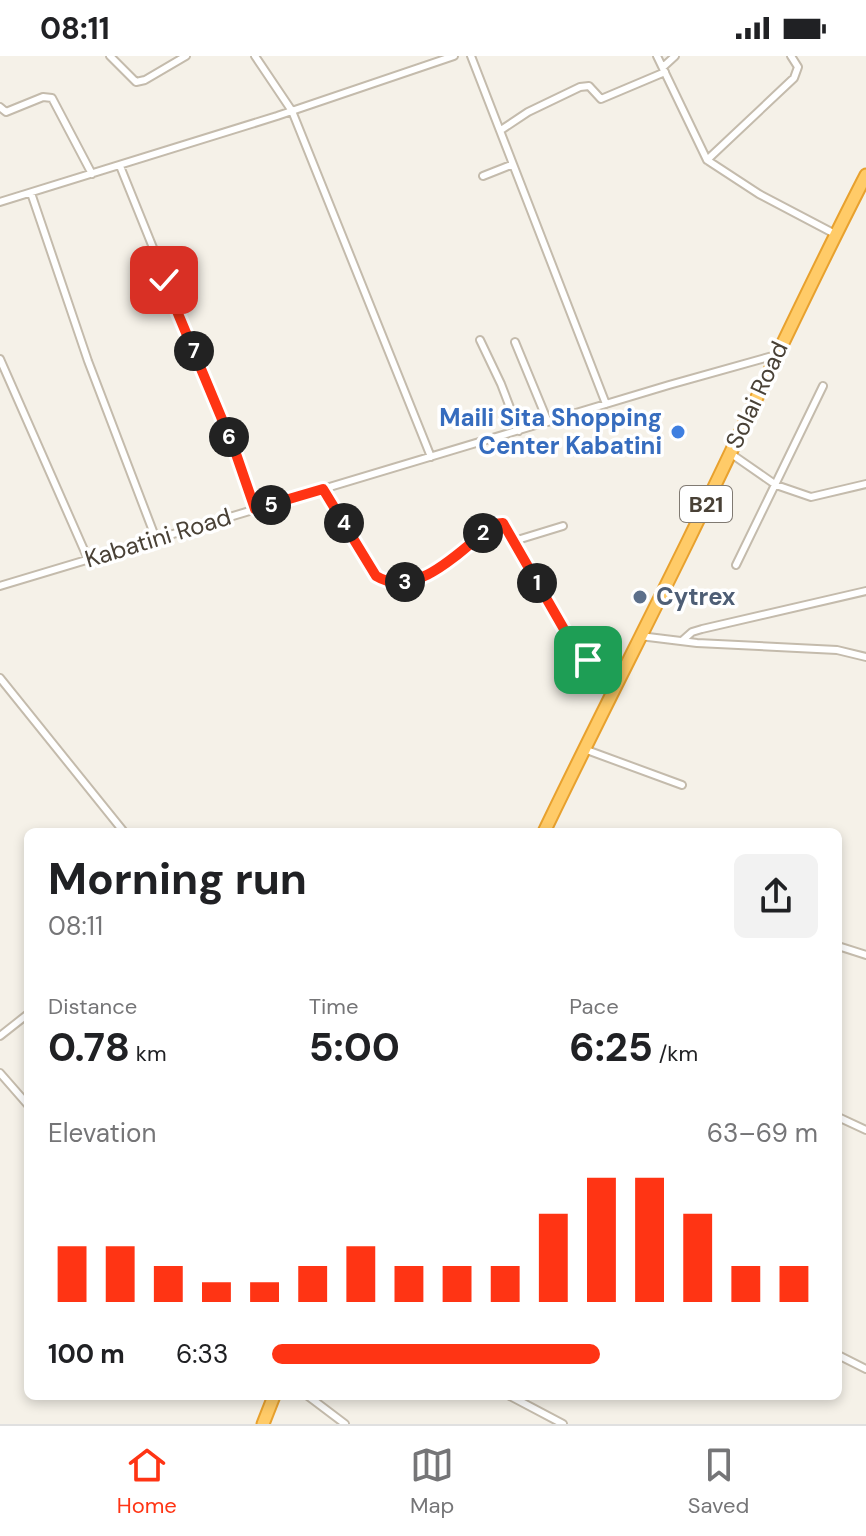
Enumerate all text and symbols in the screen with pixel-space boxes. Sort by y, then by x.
text: 08:11 [40,9,110,48]
pin [130,246,198,314]
icon: check [142,258,186,302]
pin: 7 [174,331,214,371]
text: 7 [188,336,200,365]
street label: Solai Road [718,336,795,453]
place label: Maili Sita Shopping Center Kabatini [439,402,662,461]
pin: 6 [209,417,249,457]
text: 6 [222,422,236,451]
marker: Maili Sita Shopping Center Kabatini [669,423,687,441]
pin: 5 [251,485,291,525]
road number: B21 [680,486,732,522]
text: 5 [264,490,278,519]
street label: Kabatini Road [81,501,235,574]
pin: 4 [324,503,364,543]
text: 4 [337,508,351,537]
pin: 2 [463,513,503,553]
text: 2 [477,518,489,547]
pin: 3 [385,562,425,602]
pin: 1 [517,563,557,603]
text: 3 [398,567,412,596]
text: 1 [533,568,541,597]
place label: Cytrex [656,581,736,612]
marker: Cytrex [631,588,649,606]
pin [554,626,622,694]
icon: arrive [566,638,610,682]
text: Morning run [48,850,307,908]
button: share [734,854,818,938]
text: 08:11 [48,909,103,943]
text: Distance [48,992,137,1021]
text: Time [309,992,358,1021]
text: Pace [569,992,619,1021]
text: 0.78 [48,1021,130,1073]
text: 5:00 [309,1021,400,1073]
text: 6:25 [569,1021,653,1073]
text: km [130,1039,167,1068]
text: /km [653,1039,698,1068]
text: Elevation [48,1116,156,1150]
text: 63–69 m [707,1116,818,1150]
text: 100 m [48,1337,125,1371]
text: 6:33 [176,1337,228,1371]
tab: Home [117,1443,177,1520]
tab: Map [410,1443,454,1520]
tab: Saved [688,1443,749,1520]

